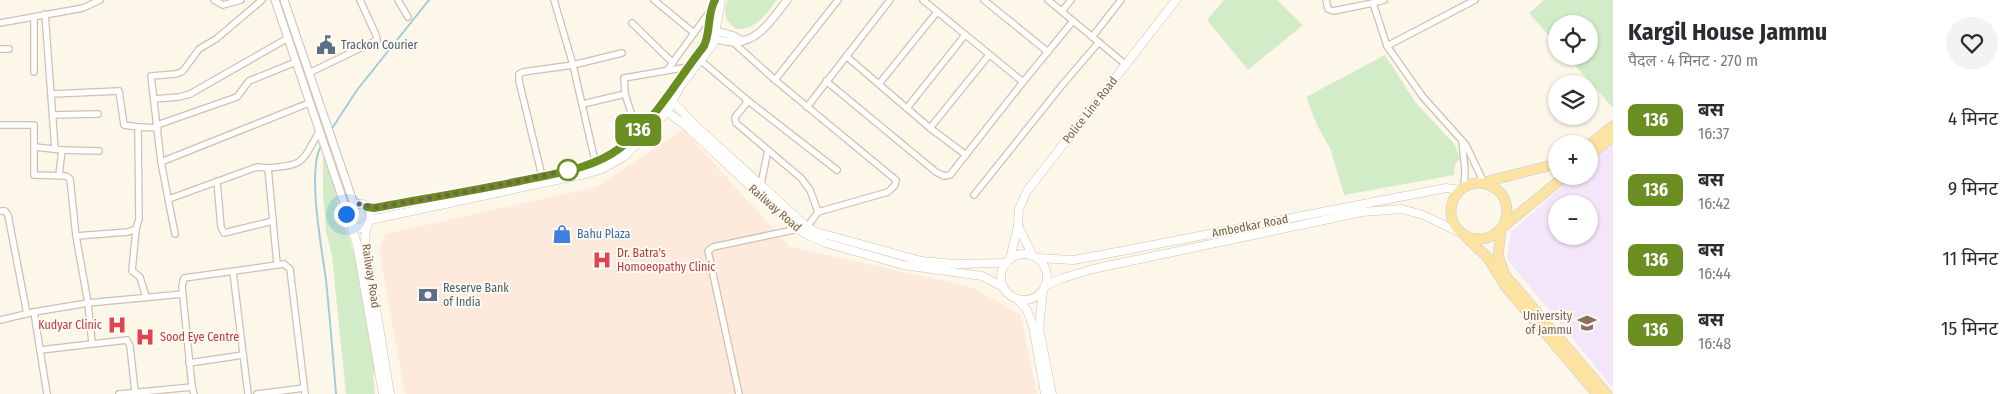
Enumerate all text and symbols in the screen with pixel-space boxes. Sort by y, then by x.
map controls [1548,15,1598,245]
button: locate [1548,15,1598,65]
button: heart [1946,17,1998,69]
text: Kargil House Jammu [1628,18,1827,46]
public building icon: Trackon Courier [315,34,337,56]
place label: Trackon Courier [341,38,419,52]
text: पैदल · 4 मिनट · 270 m [1628,51,1758,70]
street label: Police Line Road [1060,74,1120,146]
button: layers [1548,75,1598,125]
text: बस [1698,98,1724,121]
text: 4 मिनट [1948,107,1998,130]
text: 136 [1643,109,1668,131]
line badge: 136 [609,114,667,146]
text: 136 [625,119,651,141]
text: 16:37 [1698,124,1729,143]
button: + [1548,135,1598,185]
unlabelled marker [557,159,579,181]
text: बस [1698,168,1724,191]
text: 9 मिनट [1948,177,1998,200]
text: 136 [1643,179,1668,201]
street label: Railway Road [746,181,804,235]
text: 16:42 [1698,194,1730,213]
button: − [1548,195,1598,245]
your location [334,202,359,227]
street label: Ambedkar Road [1211,212,1289,240]
shop icon: Bahu Plaza [551,223,573,245]
place label: Bahu Plaza [577,227,631,241]
text: बस [1698,238,1724,261]
street label: Railway Road [359,243,383,309]
place label: Dr. Batra's Homoeopathy Clinic [617,246,716,274]
text: 11 मिनट [1943,247,1998,270]
hospital icon: Dr. Batra's Homoeopathy Clinic [591,249,613,271]
text: 136 [1643,249,1668,271]
text: 16:44 [1698,264,1731,283]
place label: Reserve Bank of India [443,281,509,309]
bank icon: Reserve Bank of India [417,284,439,306]
text: बस [1698,308,1724,331]
place label: University of Jammu [1523,309,1573,337]
school or university icon: University of Jammu [1576,312,1598,334]
hospital icon: Kudyar Clinic [106,314,128,336]
text: 15 मिनट [1941,317,1998,340]
place label: Kudyar Clinic [38,318,102,332]
text: 136 [1643,319,1668,341]
hospital icon: Sood Eye Centre [134,326,156,348]
place label: Sood Eye Centre [160,330,239,344]
text: 16:48 [1698,334,1731,353]

